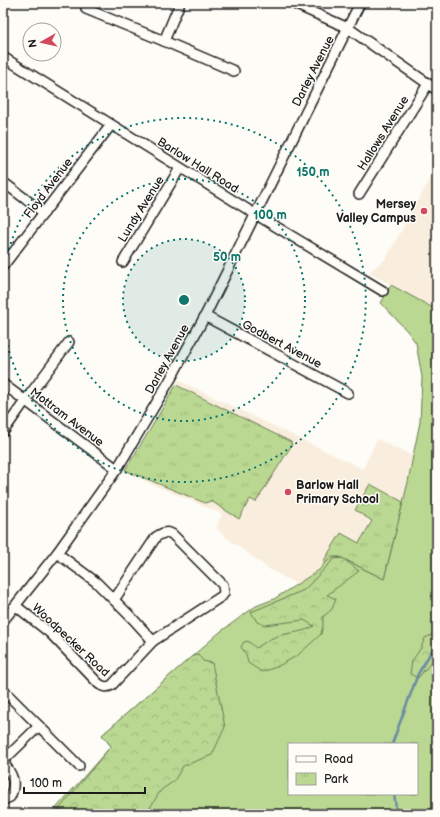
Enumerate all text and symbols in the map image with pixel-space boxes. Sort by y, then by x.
north arrow [22,22,62,62]
street label: Darley Avenue [289,33,338,109]
text: N [26,38,40,48]
street label: Hallows Avenue [355,93,412,173]
street label: Barlow Hall Road [154,134,241,197]
street label: Floyd Avenue [21,155,76,222]
text: 150 m [297,165,329,180]
street label: Lundy Avenue [115,173,168,245]
place label: Mersey Valley Campus [336,197,416,226]
marker: Mersey Valley Campus [419,206,429,216]
text: 100 m [253,208,287,223]
text: 50 m [213,250,241,265]
centre of rings [177,293,191,307]
street label: Godbert Avenue [239,317,324,372]
street label: Darley Avenue [142,322,193,397]
street label: Mottram Avenue [27,385,107,450]
place label: Barlow Hall Primary School [296,478,379,507]
marker: Barlow Hall Primary School [283,487,293,497]
street label: Woodpecker Road [29,601,113,680]
legend [288,743,418,795]
text: Road [324,752,353,767]
scale bar [24,769,145,795]
text: Park [324,772,348,787]
text: 100 m [30,776,62,791]

